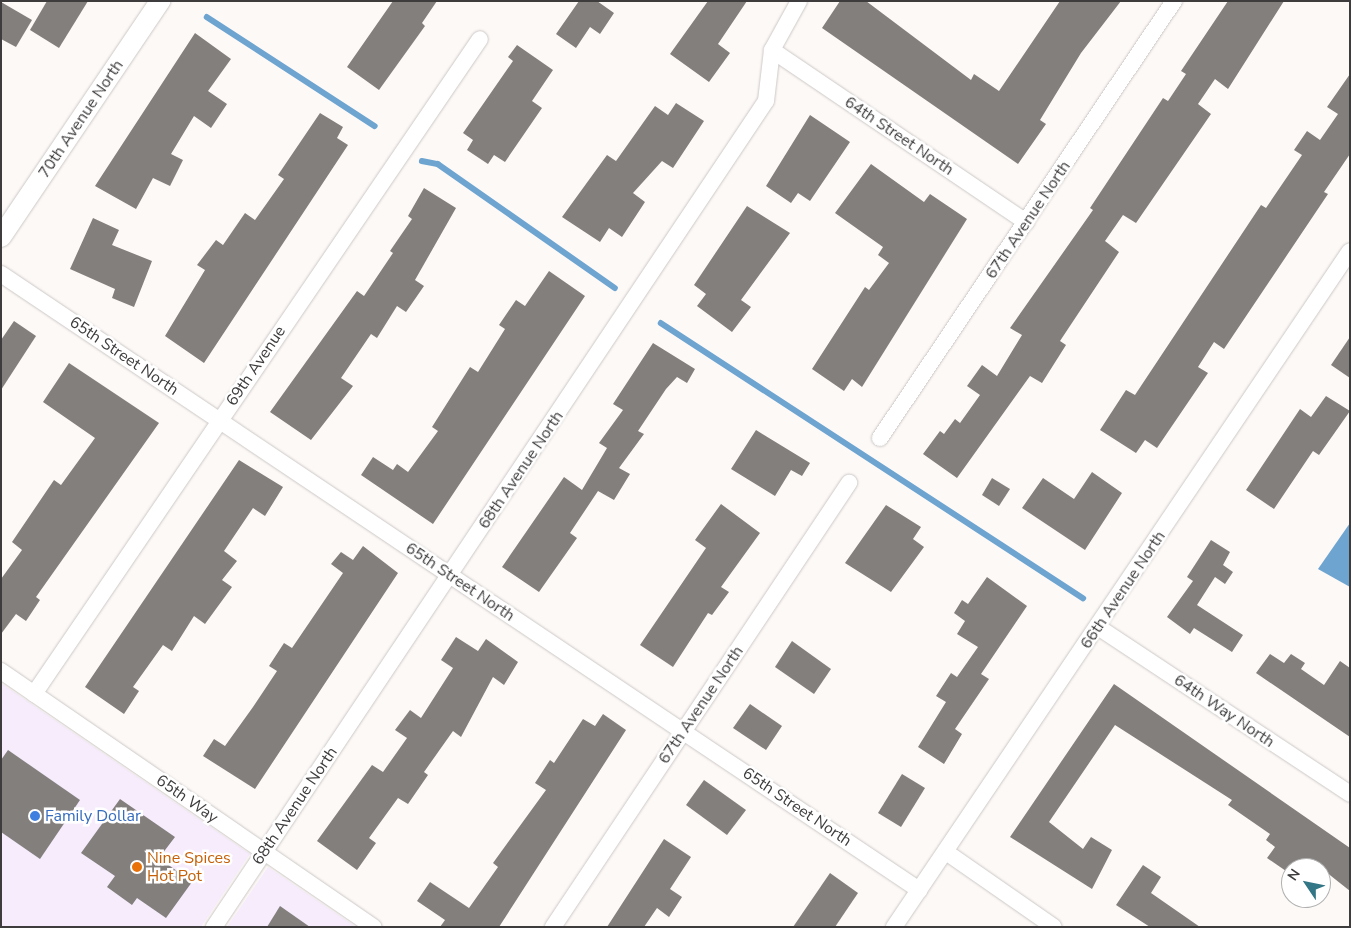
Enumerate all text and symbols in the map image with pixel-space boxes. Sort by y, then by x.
street label: 70th Avenue North [34,56,128,182]
street label: 64th Street North [841,92,957,180]
street label: 67th Avenue North [981,157,1075,283]
street label: 65th Street North [66,312,182,400]
street label: 69th Avenue [222,322,290,410]
street label: 68th Avenue North [474,407,568,533]
street label: 66th Avenue North [1076,527,1170,653]
street label: 65th Street North [402,538,518,626]
street label: 67th Avenue North [654,642,748,768]
street label: 64th Way North [1170,670,1278,752]
street label: 68th Avenue North [248,743,342,869]
street label: 65th Street North [739,763,855,851]
street label: 65th Way [152,771,222,827]
place label: Family Dollar [45,806,141,826]
marker: Family Dollar [29,810,41,822]
place label: Nine Spices Hot Pot [147,848,231,886]
north arrow [1281,858,1331,908]
marker: Nine Spices Hot Pot [131,861,143,873]
text: N [1283,865,1305,885]

